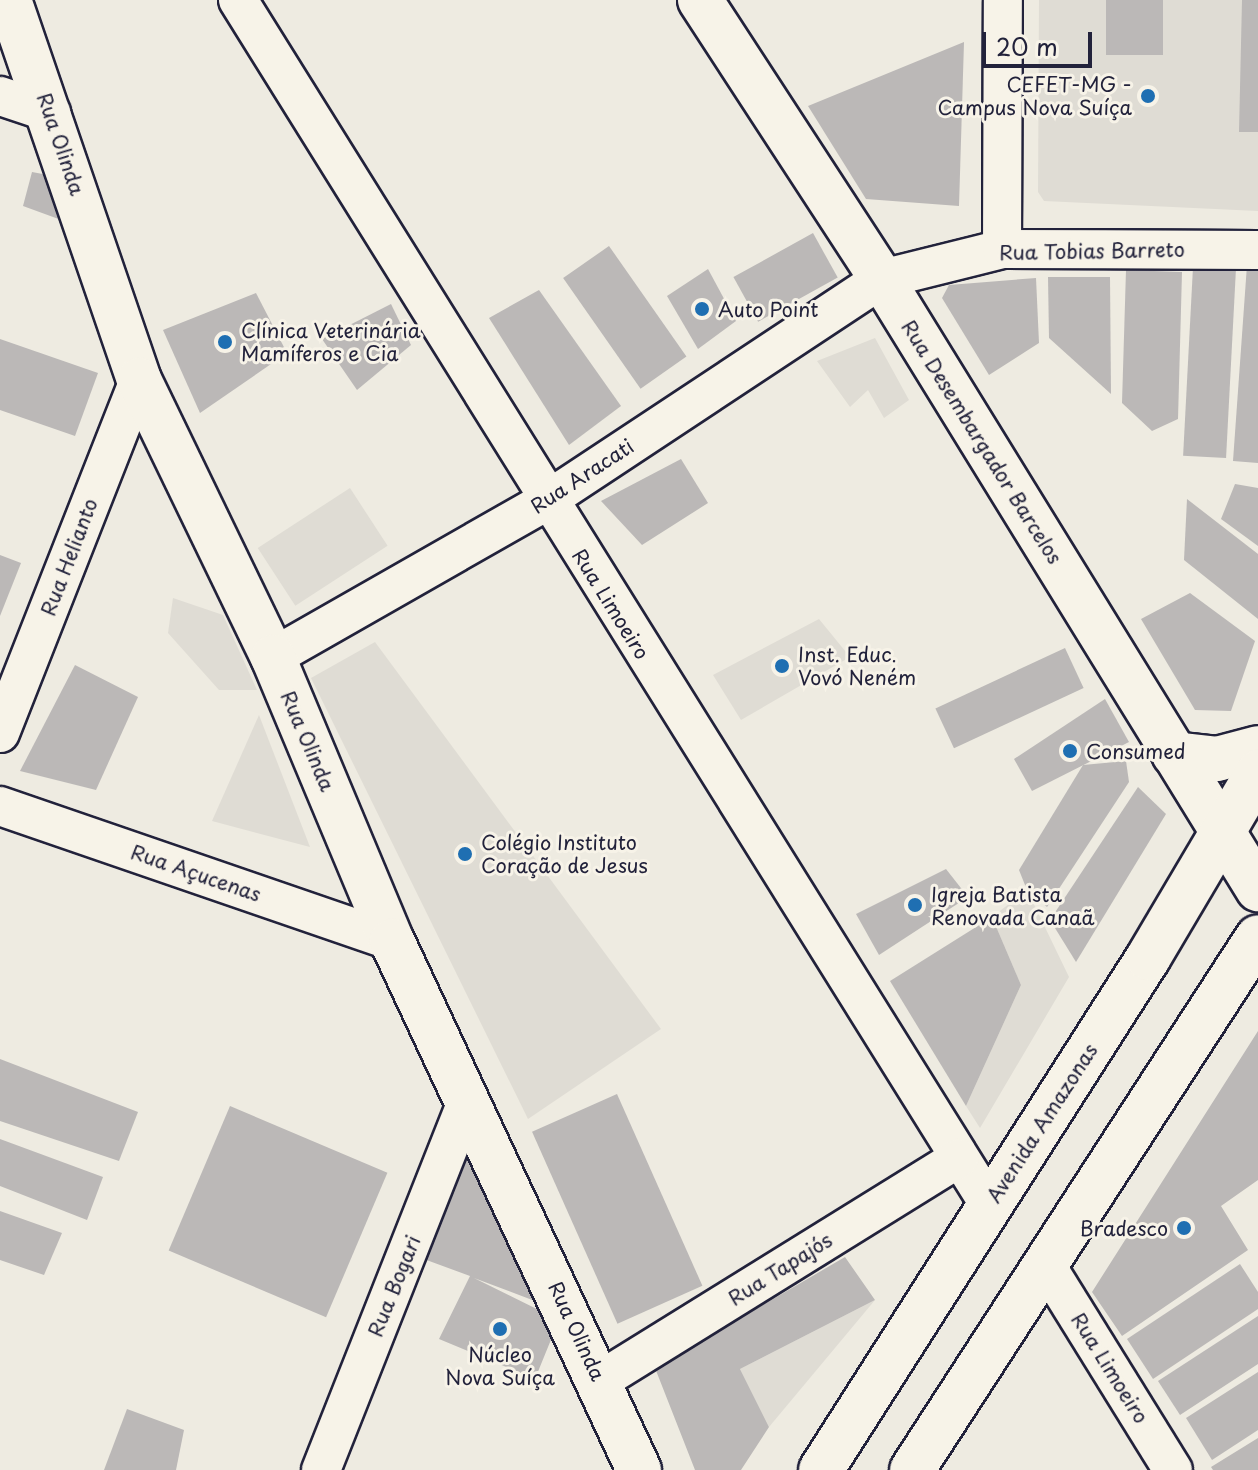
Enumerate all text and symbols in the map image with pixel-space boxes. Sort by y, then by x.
scale bar [986,16,1096,66]
text: 20 m [996,28,1058,64]
place label: CEFET-MG - Campus Nova Suíça [937,72,1132,119]
marker: CEFET-MG - Campus Nova Suíça [1139,87,1157,105]
street label: Rua Olinda [32,89,90,199]
street label: Rua Tobias Barreto [999,237,1185,265]
place label: Auto Point [718,297,820,321]
marker: Auto Point [693,300,711,318]
street label: Rua Desembargador Barcelos [896,314,1068,570]
place label: Clínica Veterinária Mamíferos e Cia [241,318,420,365]
marker: Clínica Veterinária Mamíferos e Cia [216,333,234,351]
street label: Rua Aracati [526,434,638,518]
street label: Rua Helianto [35,494,103,620]
street label: Rua Limoeiro [567,544,655,664]
place label: Inst. Educ. Vovó Neném [798,642,916,689]
marker: Inst. Educ. Vovó Neném [773,657,791,675]
street label: Rua Olinda [276,687,340,795]
place label: Consumed [1086,739,1185,763]
marker: Consumed [1061,742,1079,760]
place label: Colégio Instituto Coração de Jesus [481,830,648,877]
street label: Rua Açucenas [128,840,264,906]
marker: Colégio Instituto Coração de Jesus [456,845,474,863]
place label: Igreja Batista Renovada Canaã [931,882,1095,929]
marker: Igreja Batista Renovada Canaã [906,896,924,914]
street label: Avenida Amazonas [982,1039,1102,1207]
place label: Bradesco [1080,1216,1168,1240]
marker: Bradesco [1175,1219,1193,1237]
street label: Rua Tapajós [724,1228,836,1310]
street label: Rua Bogari [363,1232,425,1340]
street label: Rua Olinda [543,1277,611,1385]
street label: Rua Limoeiro [1066,1308,1154,1428]
marker: Núcleo Nova Suíça [491,1320,509,1338]
place label: Núcleo Nova Suíça [445,1342,555,1389]

